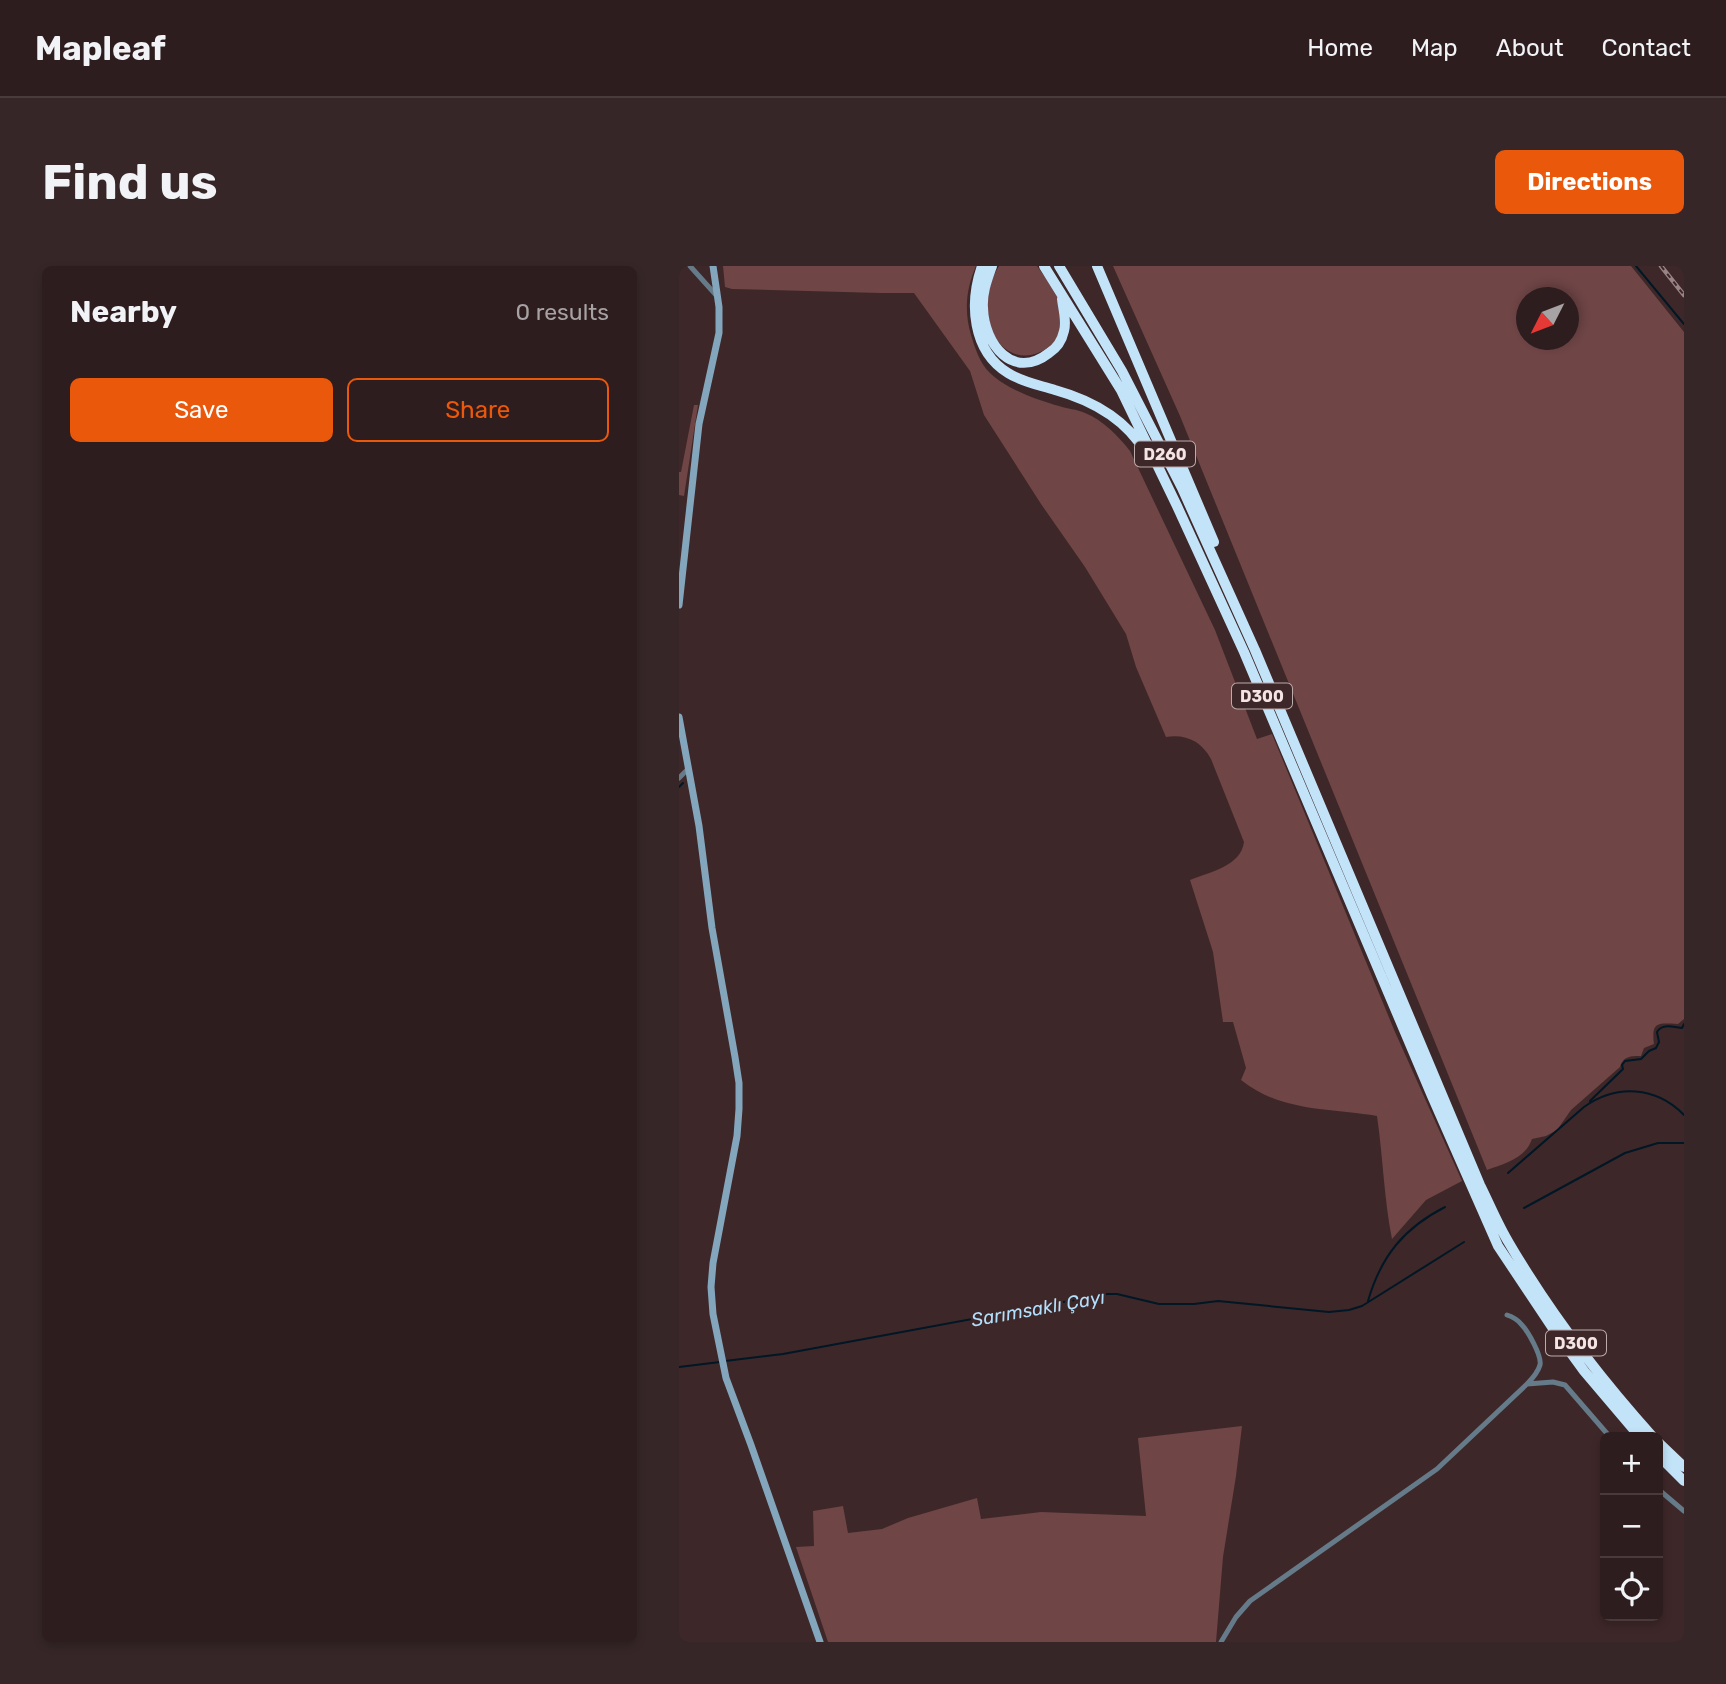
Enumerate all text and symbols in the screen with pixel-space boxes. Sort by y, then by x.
text: Mapleaf [35,29,166,68]
text: Home [1307,34,1373,62]
text: Map [1411,34,1458,62]
text: About [1496,34,1564,62]
text: Contact [1602,34,1691,62]
button: Directions [1495,150,1684,214]
text: Find us [42,153,218,211]
north arrow [1516,287,1579,350]
text: Nearby [70,294,177,330]
text: 0 results [515,298,609,326]
button: Save [70,378,333,442]
button: Share [347,378,609,442]
road number: D260 [1135,442,1195,466]
road number: D300 [1232,684,1292,708]
water label: Sarımsaklı Çayı [969,1285,1107,1332]
road number: D300 [1546,1330,1606,1356]
map controls [1600,1432,1663,1621]
button: + [1600,1432,1663,1495]
button: − [1600,1495,1663,1558]
button: locate [1600,1558,1663,1621]

